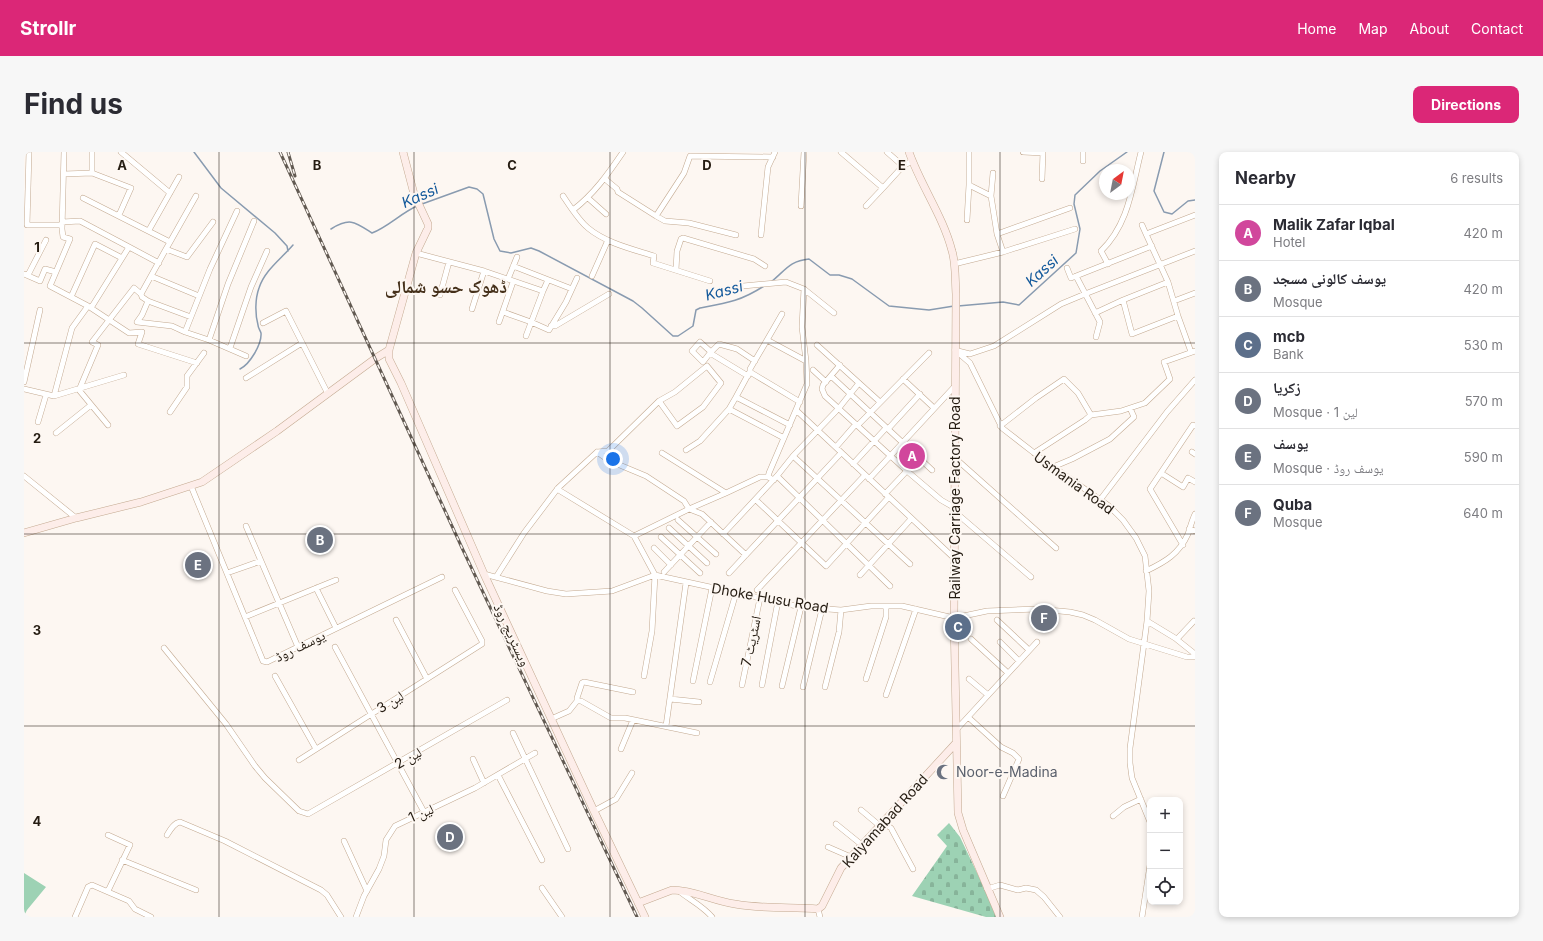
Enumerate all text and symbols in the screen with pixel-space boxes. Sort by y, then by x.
text: Strollr [20,17,76,40]
text: Home [1297,20,1336,37]
text: Map [1358,20,1388,37]
text: About [1410,20,1449,37]
text: Contact [1471,20,1523,37]
button: Directions [1413,86,1519,123]
text: Find us [24,87,123,121]
text: A [117,157,127,173]
text: B [313,157,322,173]
text: C [507,157,517,173]
text: D [702,157,712,173]
text: E [898,157,906,173]
north arrow [1099,164,1135,200]
text: Nearby [1235,168,1296,188]
text: 6 results [1450,170,1503,186]
water label: Kassi [399,179,441,212]
text: Malik Zafar Iqbal [1273,215,1395,234]
text: A [1243,225,1253,241]
text: 420 m [1463,225,1503,241]
text: Hotel [1273,234,1305,250]
text: 1 [34,239,40,255]
water label: Kassi [1021,251,1062,290]
text: یوسف کالونی مسجد [1273,269,1386,288]
district label: ڈھوک حسو شمالی [385,276,507,298]
water label: Kassi [703,276,745,305]
text: B [1244,281,1252,297]
text: 420 m [1463,281,1503,297]
text: Mosque [1273,294,1323,310]
text: mcb [1273,327,1305,346]
text: C [1243,337,1253,353]
text: 530 m [1464,337,1503,353]
text: Bank [1273,346,1304,362]
text: زکریا [1273,378,1301,397]
text: D [1243,393,1253,409]
text: 570 m [1465,393,1503,409]
street label: Railway Carriage Factory Road [946,396,963,600]
text: Mosque · لین 1 [1273,404,1358,420]
text: 2 [33,430,41,446]
text: یوسف [1273,434,1308,453]
pin: A [899,441,925,471]
street label: Usmania Road [1031,448,1118,517]
your location [603,449,623,469]
text: E [1244,449,1252,465]
text: 590 m [1464,449,1503,465]
text: Mosque · یوسف روڈ [1273,460,1384,476]
text: Quba [1273,495,1312,514]
text: F [1244,505,1252,521]
text: 640 m [1463,505,1503,521]
text: Mosque [1273,514,1323,530]
pin: B [307,525,333,555]
pin: E [185,550,211,580]
street label: Dhoke Husu Road [710,579,830,616]
street label: ویسٹریج روڈ [489,601,534,670]
pin: F [1031,603,1057,633]
pin: C [945,612,971,642]
street label: اسٹریٹ 7 [737,614,765,668]
text: 3 [33,622,41,638]
street label: یوسف روڈ [272,626,328,666]
street label: لین 3 [373,687,407,717]
street label: لین 2 [391,743,425,773]
mosque icon: Noor-e-Madina [935,763,953,781]
place label: Noor-e-Madina [956,763,1058,780]
street label: Kalyamabad Road [838,771,931,871]
map controls [1147,797,1183,905]
button: + [1147,797,1183,833]
street label: لین 1 [406,800,436,826]
text: 4 [33,813,42,829]
pin: D [437,822,463,852]
button: − [1147,833,1183,869]
button: locate [1147,869,1183,905]

